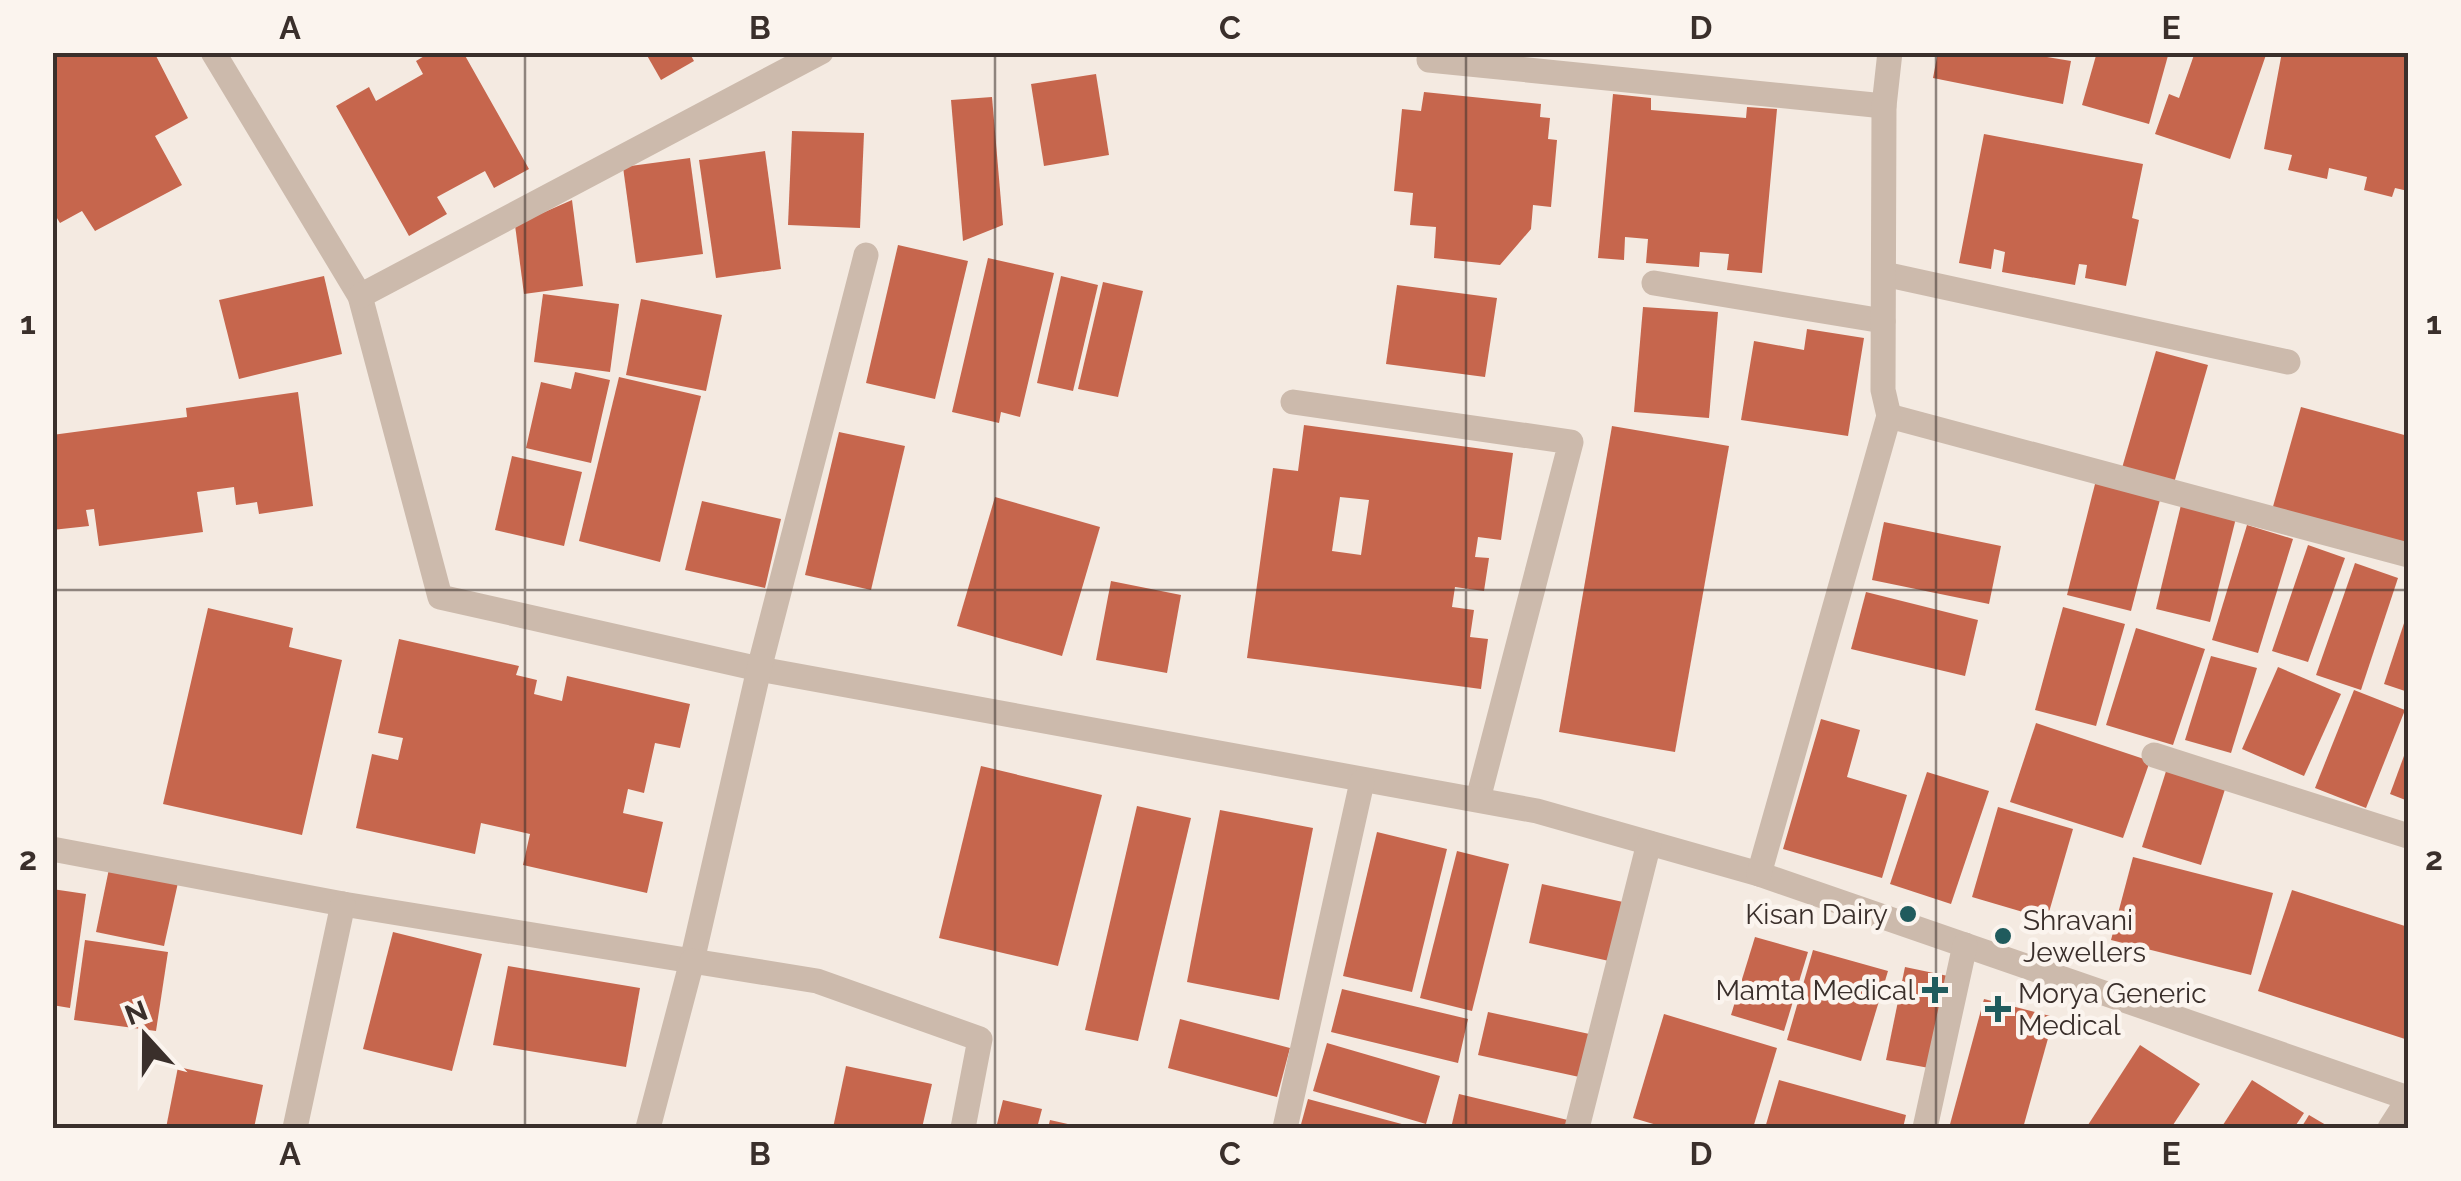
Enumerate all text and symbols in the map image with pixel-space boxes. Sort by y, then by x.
text: A [279,9,301,46]
text: B [749,9,771,46]
text: C [1219,9,1241,46]
text: D [1690,9,1712,46]
text: E [2161,9,2181,46]
text: 1 [20,304,36,341]
text: 1 [2426,304,2442,341]
text: 2 [19,840,37,877]
text: 2 [2425,840,2443,877]
place label: Kisan Dairy [1745,898,1888,931]
marker: Kisan Dairy [1897,903,1919,925]
place label: Shravani Jewellers [2023,904,2146,969]
marker: Shravani Jewellers [1992,925,2014,947]
place label: Mamta Medical [1715,974,1915,1007]
place label: Morya Generic Medical [2018,977,2207,1042]
marker: Mamta Medical [1924,979,1946,1001]
north arrow [95,986,195,1086]
text: N [120,994,152,1032]
marker: Morya Generic Medical [1987,998,2009,1020]
text: A [279,1135,301,1172]
text: B [749,1135,771,1172]
text: C [1219,1135,1241,1172]
text: D [1690,1135,1712,1172]
text: E [2161,1135,2181,1172]

